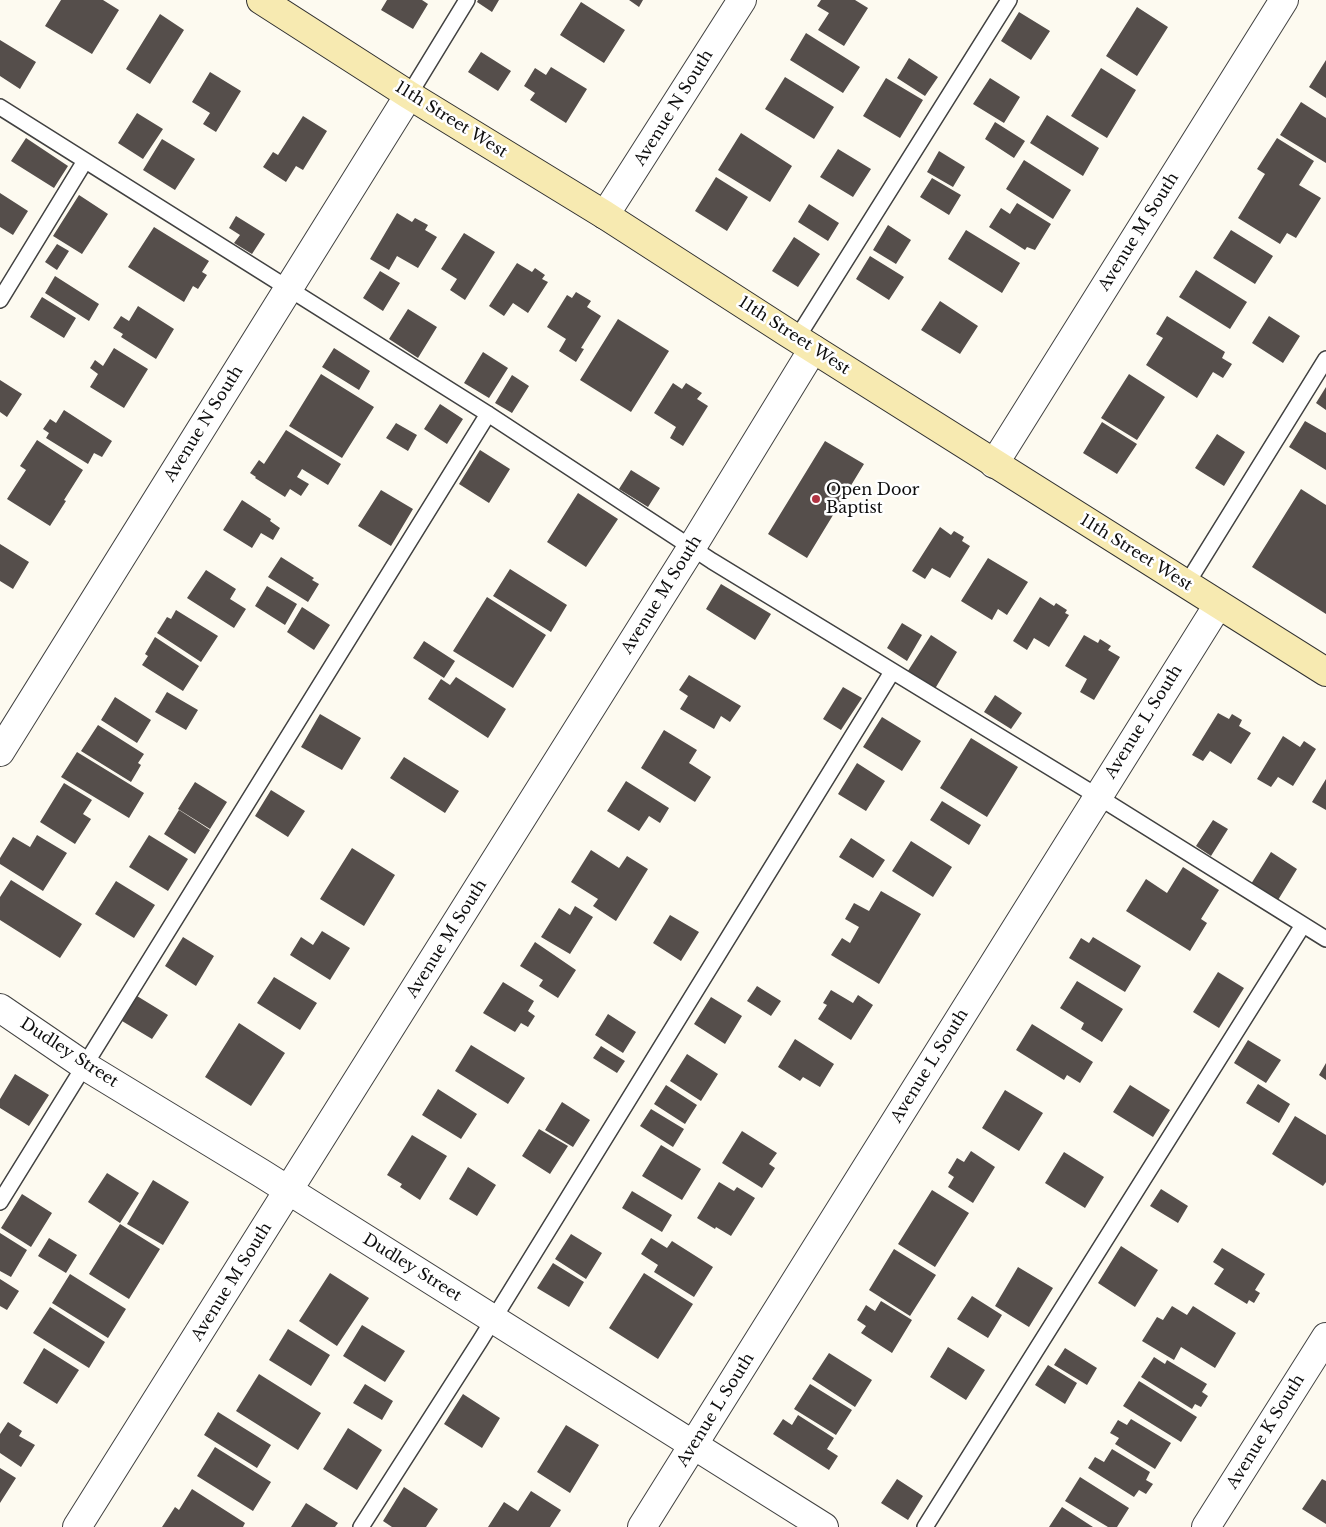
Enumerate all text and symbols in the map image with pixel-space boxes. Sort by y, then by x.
street label: Avenue N South [631,46,717,170]
street label: 11th Street West [391,78,511,162]
street label: Avenue M South [1095,169,1183,295]
street label: 11th Street West [735,293,853,379]
street label: Avenue N South [161,362,247,486]
place label: Open Door Baptist [826,480,919,518]
marker: Open Door Baptist [810,493,822,505]
street label: 11th Street West [1076,511,1196,595]
street label: Avenue M South [618,532,706,658]
street label: Avenue L South [1101,662,1187,782]
street label: Avenue M South [403,876,491,1002]
street label: Avenue L South [887,1006,973,1126]
street label: Dudley Street [16,1014,122,1092]
street label: Avenue M South [188,1219,276,1345]
street label: Dudley Street [359,1230,465,1306]
street label: Avenue L South [673,1350,759,1470]
street label: Avenue K South [1223,1371,1309,1493]

